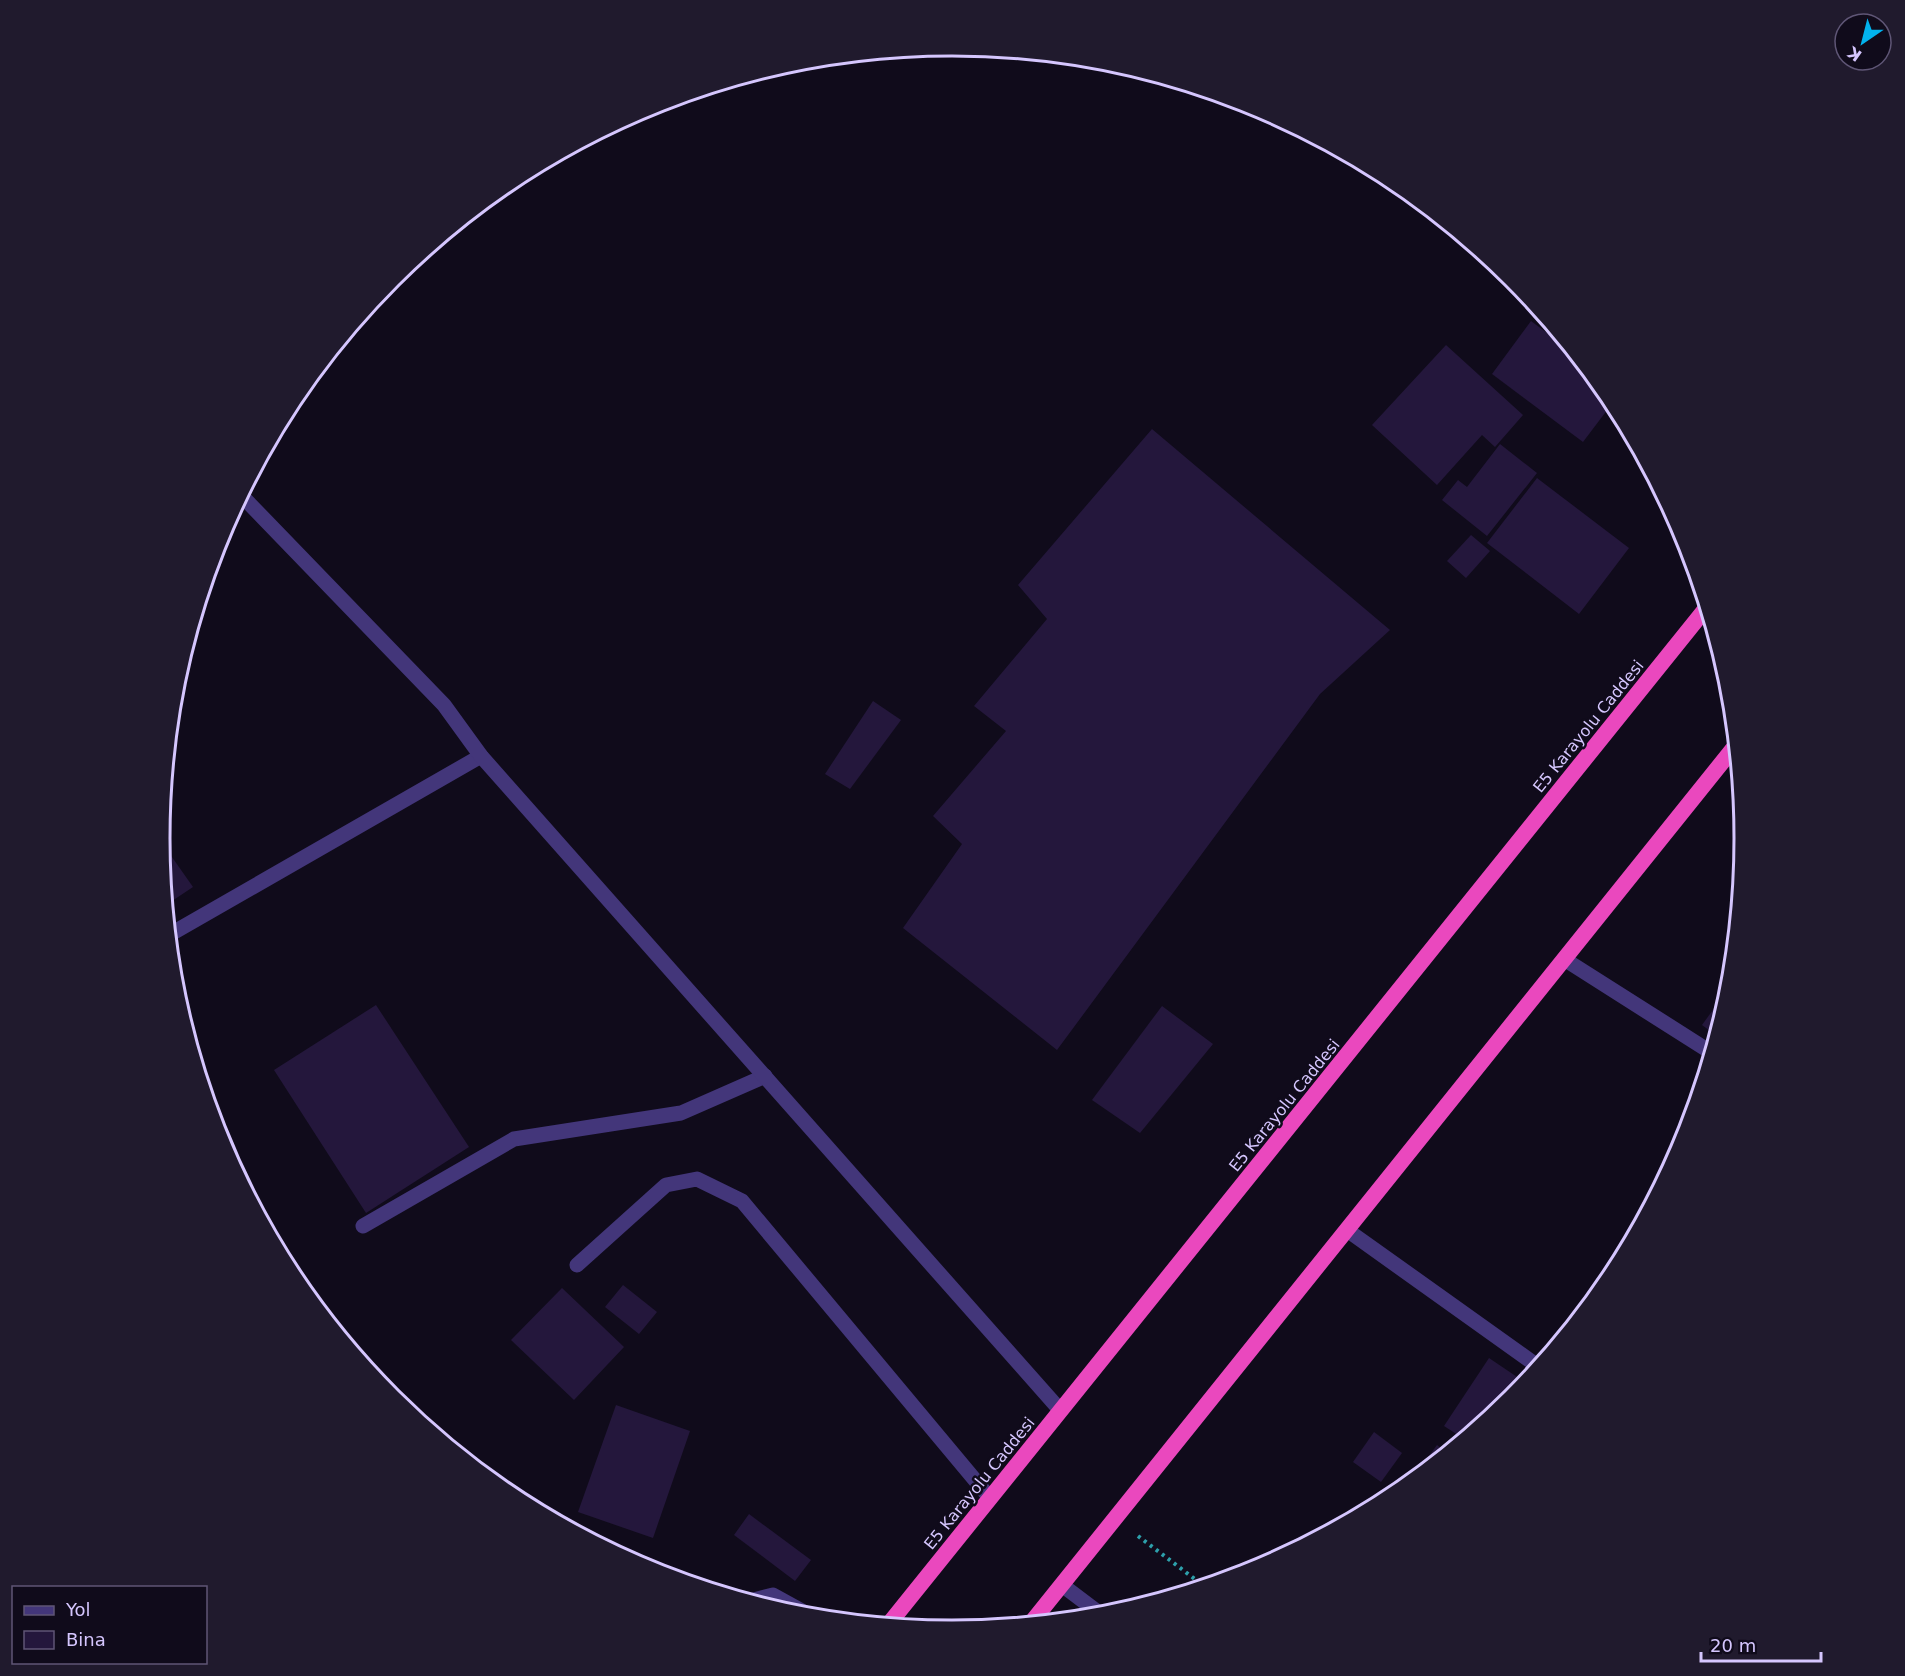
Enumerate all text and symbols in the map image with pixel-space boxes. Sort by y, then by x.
north arrow [1833,12,1893,72]
text: K [1844,42,1865,65]
street label: E5 Karayolu Caddesi [1529,656,1648,796]
street label: E5 Karayolu Caddesi [1225,1035,1344,1175]
street label: E5 Karayolu Caddesi [920,1413,1039,1553]
legend [12,1586,207,1664]
text: Yol [65,1599,91,1620]
scale bar [1701,1625,1821,1663]
text: Bina [66,1629,106,1650]
text: 20 m [1710,1635,1756,1656]

